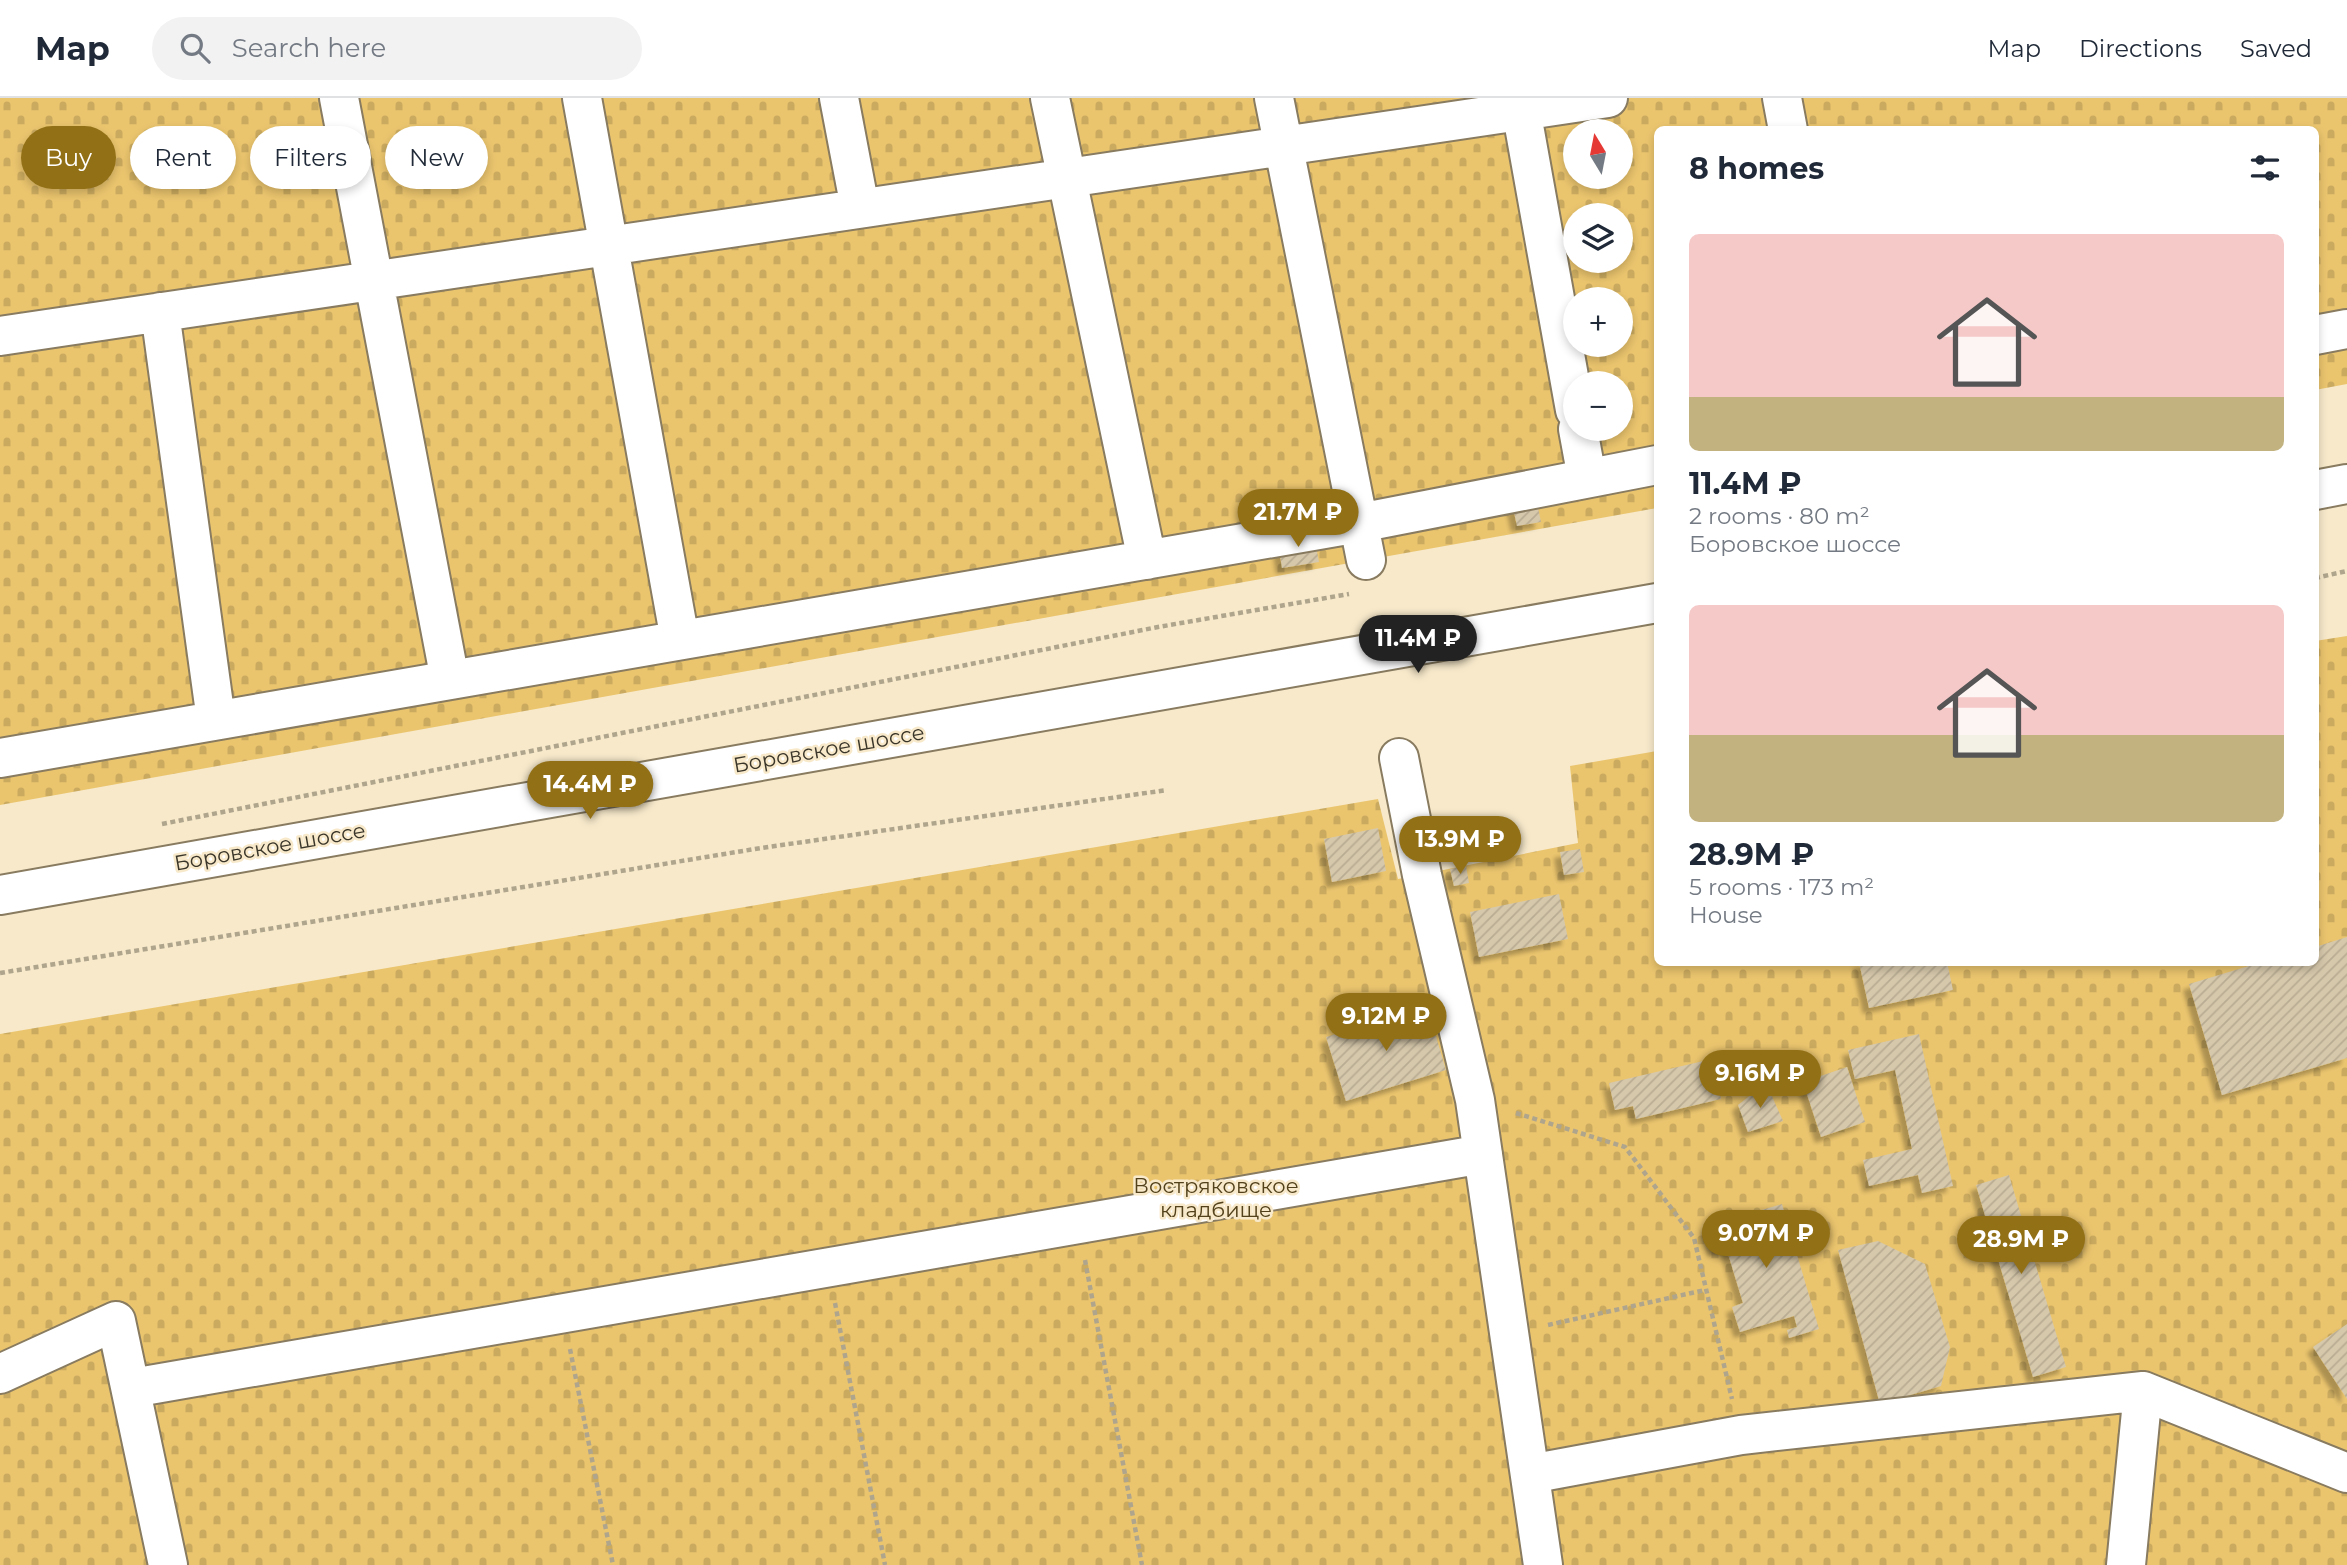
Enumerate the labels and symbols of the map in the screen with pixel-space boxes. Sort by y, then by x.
north arrow [1563,119,1633,189]
pin: 21.7M ₽ [1233,490,1363,549]
pin: 11.4M ₽ [1353,616,1483,675]
street label: Боровское шоссе [731,719,926,778]
pin: 14.4M ₽ [525,762,655,821]
pin: 13.9M ₽ [1395,816,1525,876]
street label: Боровское шоссе [172,817,367,876]
pin: 9.12M ₽ [1321,993,1451,1053]
pin: 9.16M ₽ [1695,1051,1825,1110]
park label: Востряковское кладбище [1133,1173,1299,1222]
pin: 9.07M ₽ [1701,1210,1831,1270]
pin: 28.9M ₽ [1956,1216,2086,1276]

